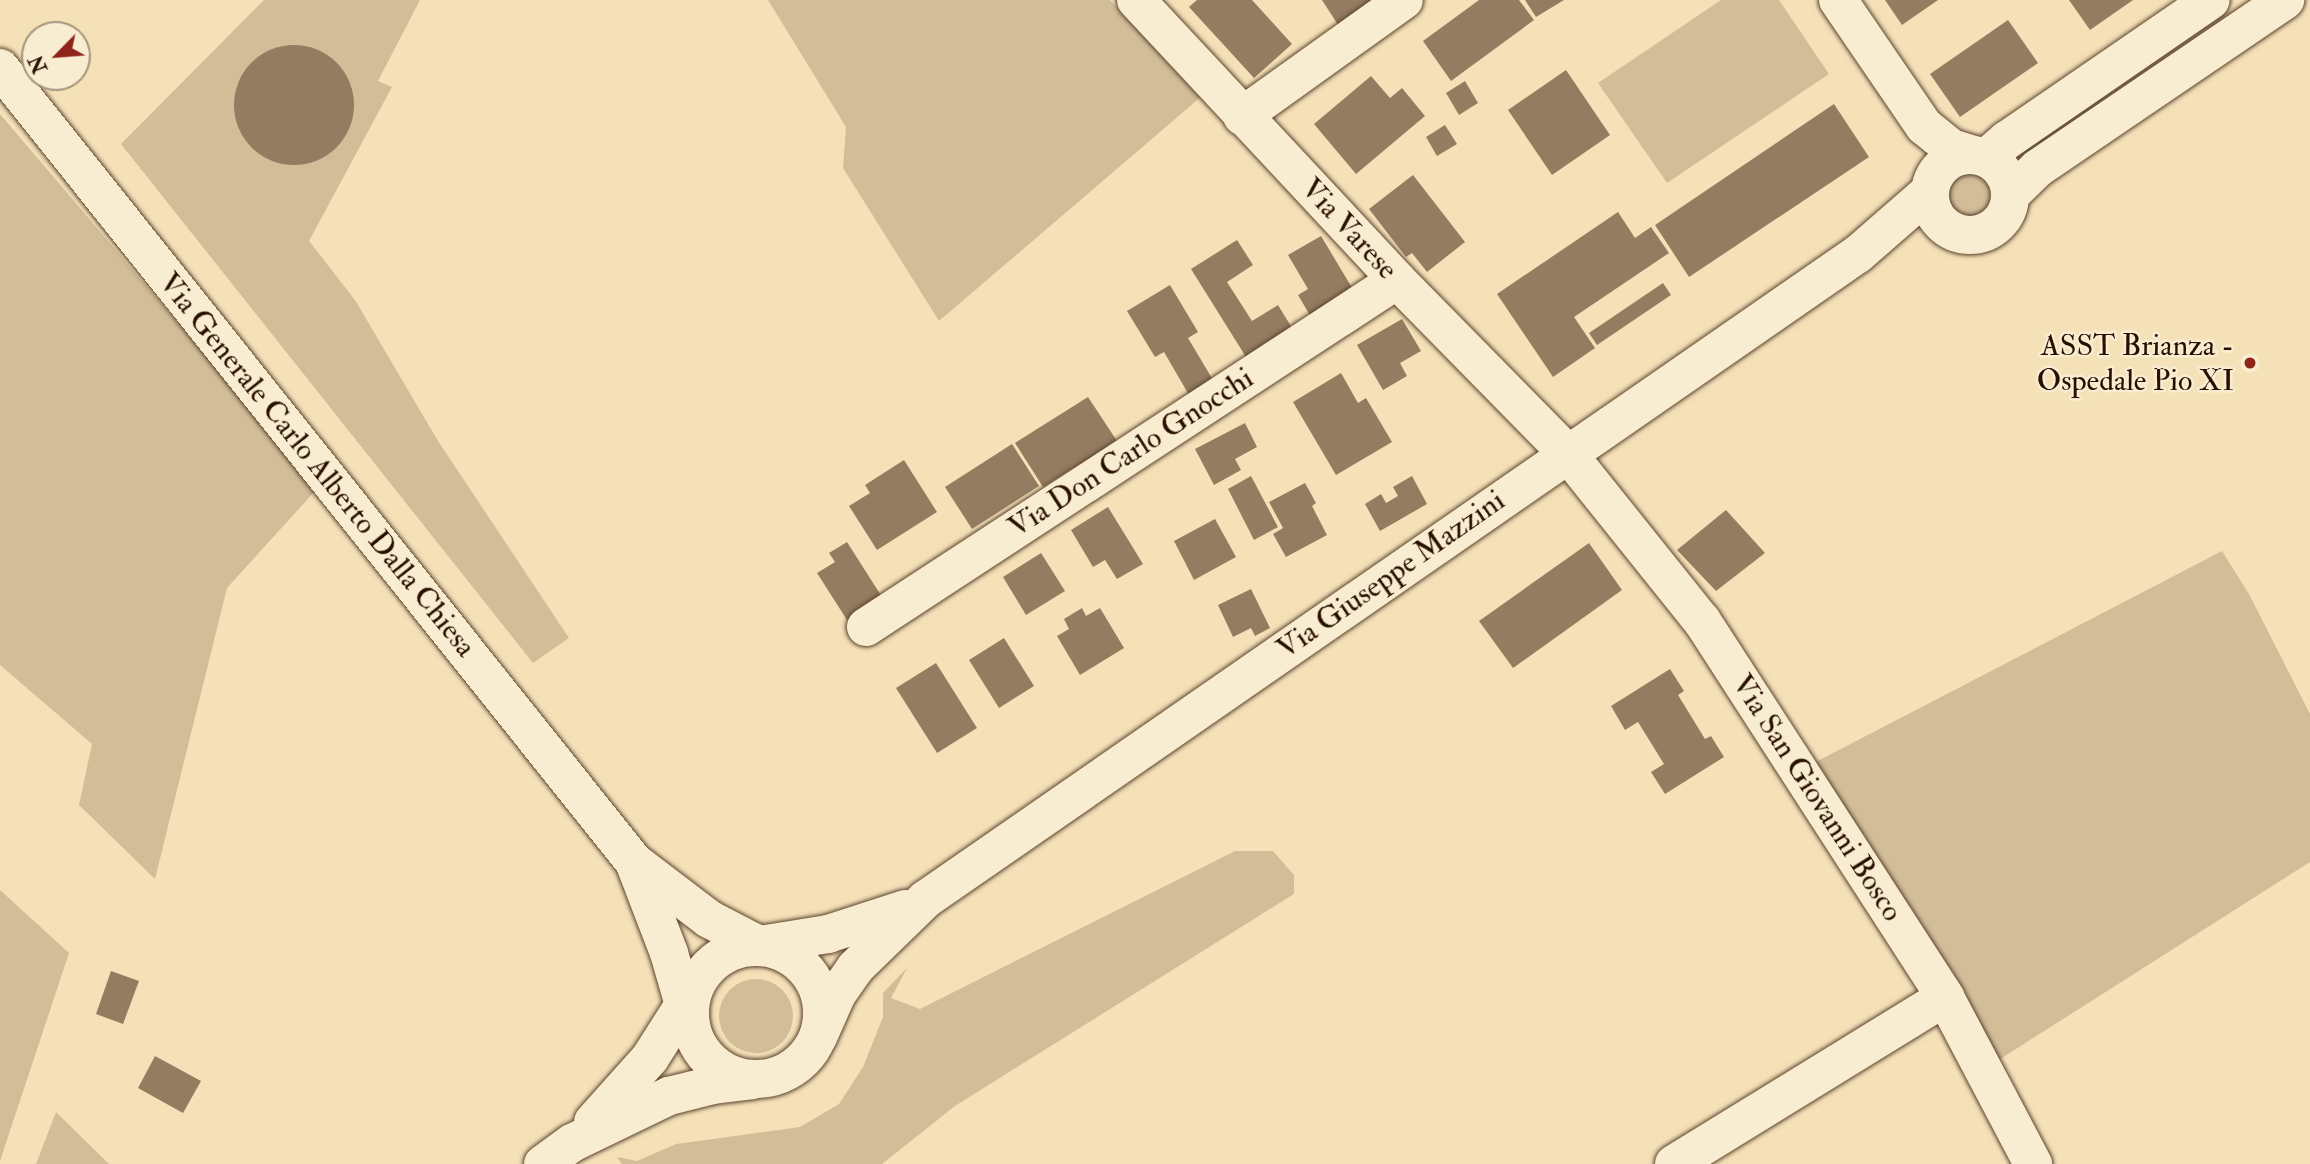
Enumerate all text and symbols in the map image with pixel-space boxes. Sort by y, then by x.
north arrow [21,21,91,91]
text: N [24,51,53,77]
street label: Via Varese [1293,171,1405,287]
street label: Via Generale Carlo Alberto Dalla Chiesa [151,266,483,664]
place label: ASST Brianza - Ospedale Pio XI [2037,328,2234,398]
marker: ASST Brianza - Ospedale Pio XI [2240,353,2260,373]
street label: Via Don Carlo Gnocchi [1002,360,1260,546]
street label: Via Giuseppe Mazzini [1270,483,1512,667]
street label: Via San Giovanni Bosco [1724,668,1910,928]

